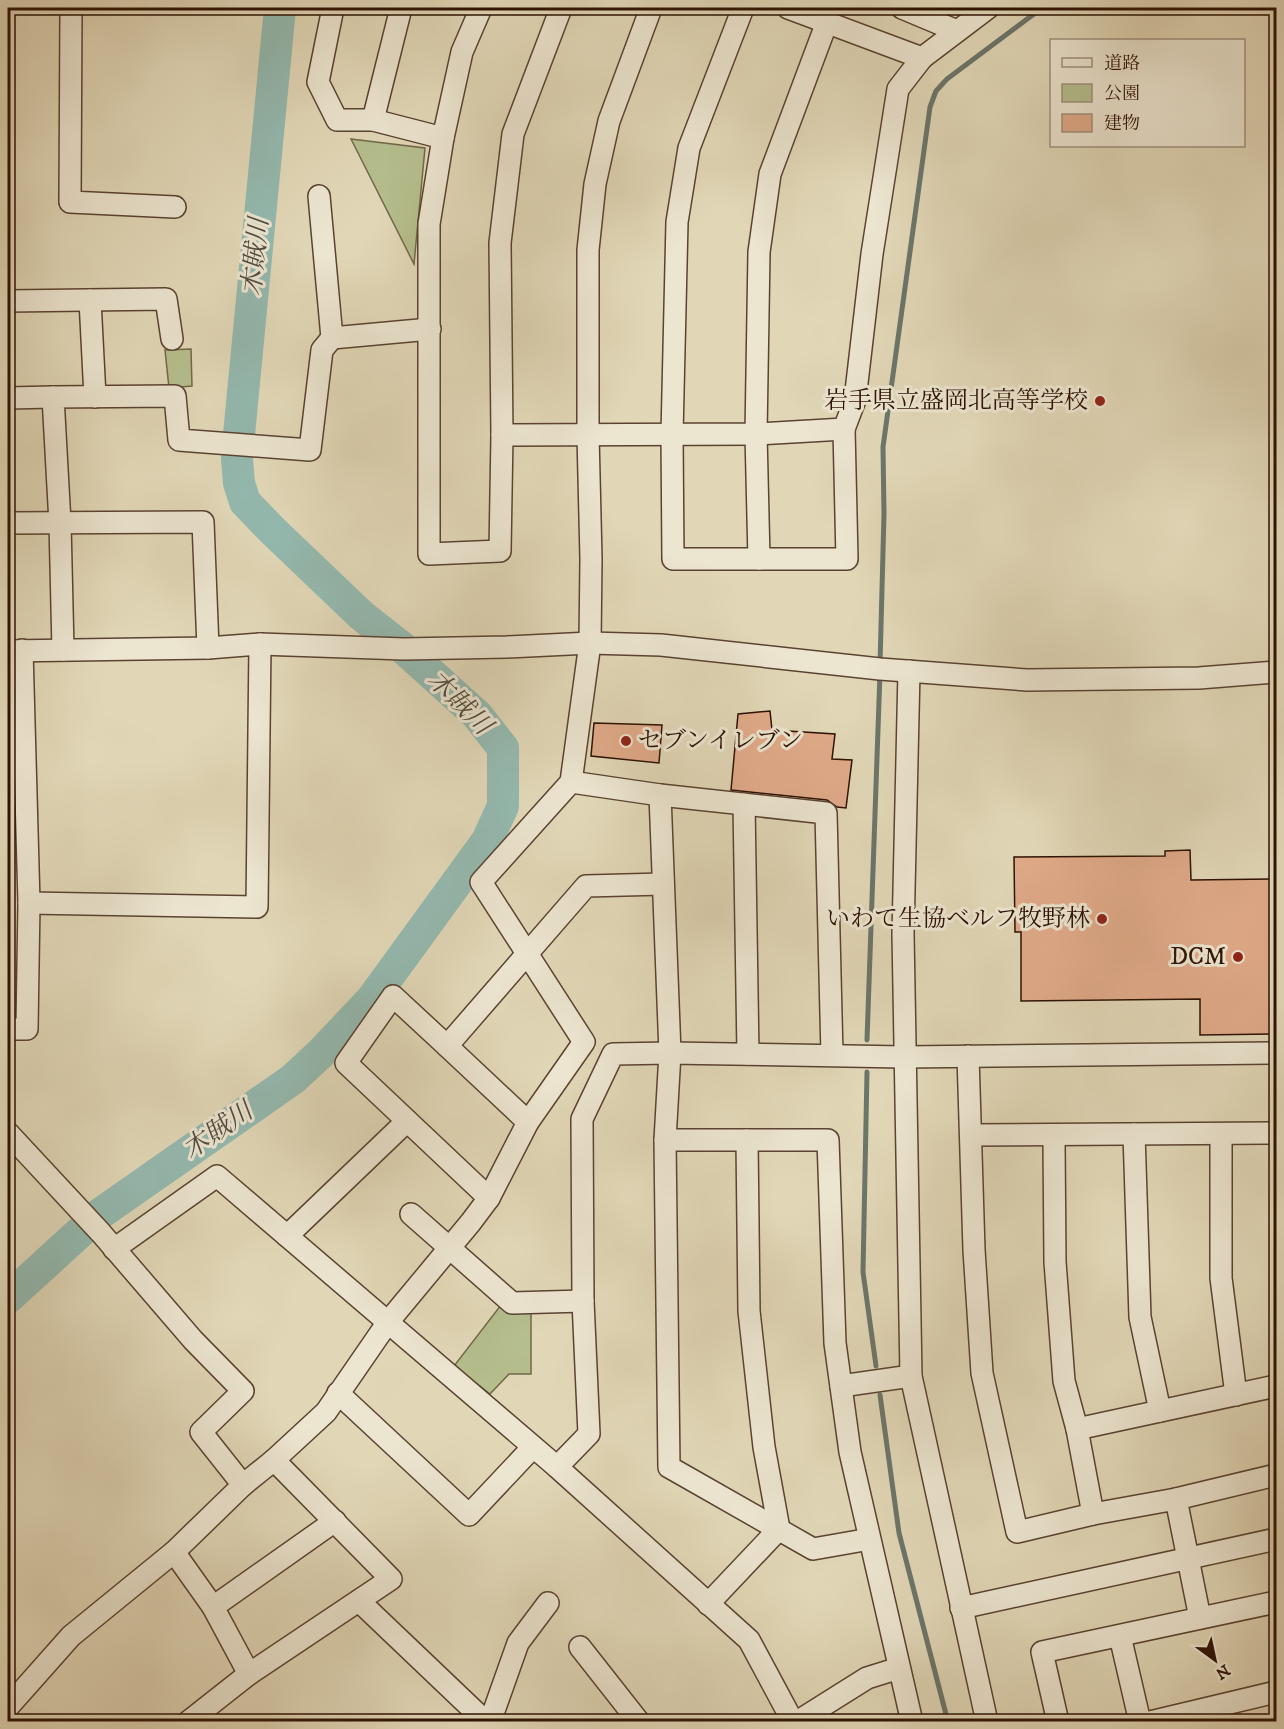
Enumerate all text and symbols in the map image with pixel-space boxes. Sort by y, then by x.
legend [1050,39,1245,147]
text: 道路 [1104,53,1140,75]
text: 公園 [1104,83,1140,105]
text: 建物 [1104,113,1140,135]
water label: 木賊川 [236,214,277,298]
place label: 岩手県立盛岡北高等学校 [824,386,1088,416]
marker: 岩手県立盛岡北高等学校 [1093,394,1107,408]
water label: 木賊川 [420,664,500,744]
place label: セブンイレブン [638,726,803,756]
marker: セブンイレブン [619,734,633,748]
place label: いわて生協ベルフ牧野林 [826,904,1090,934]
marker: いわて生協ベルフ牧野林 [1095,912,1109,926]
place label: DCM [1170,942,1226,972]
marker: DCM [1231,950,1245,964]
water label: 木賊川 [177,1093,262,1167]
north arrow [1185,1630,1245,1690]
text: N [1212,1660,1234,1684]

